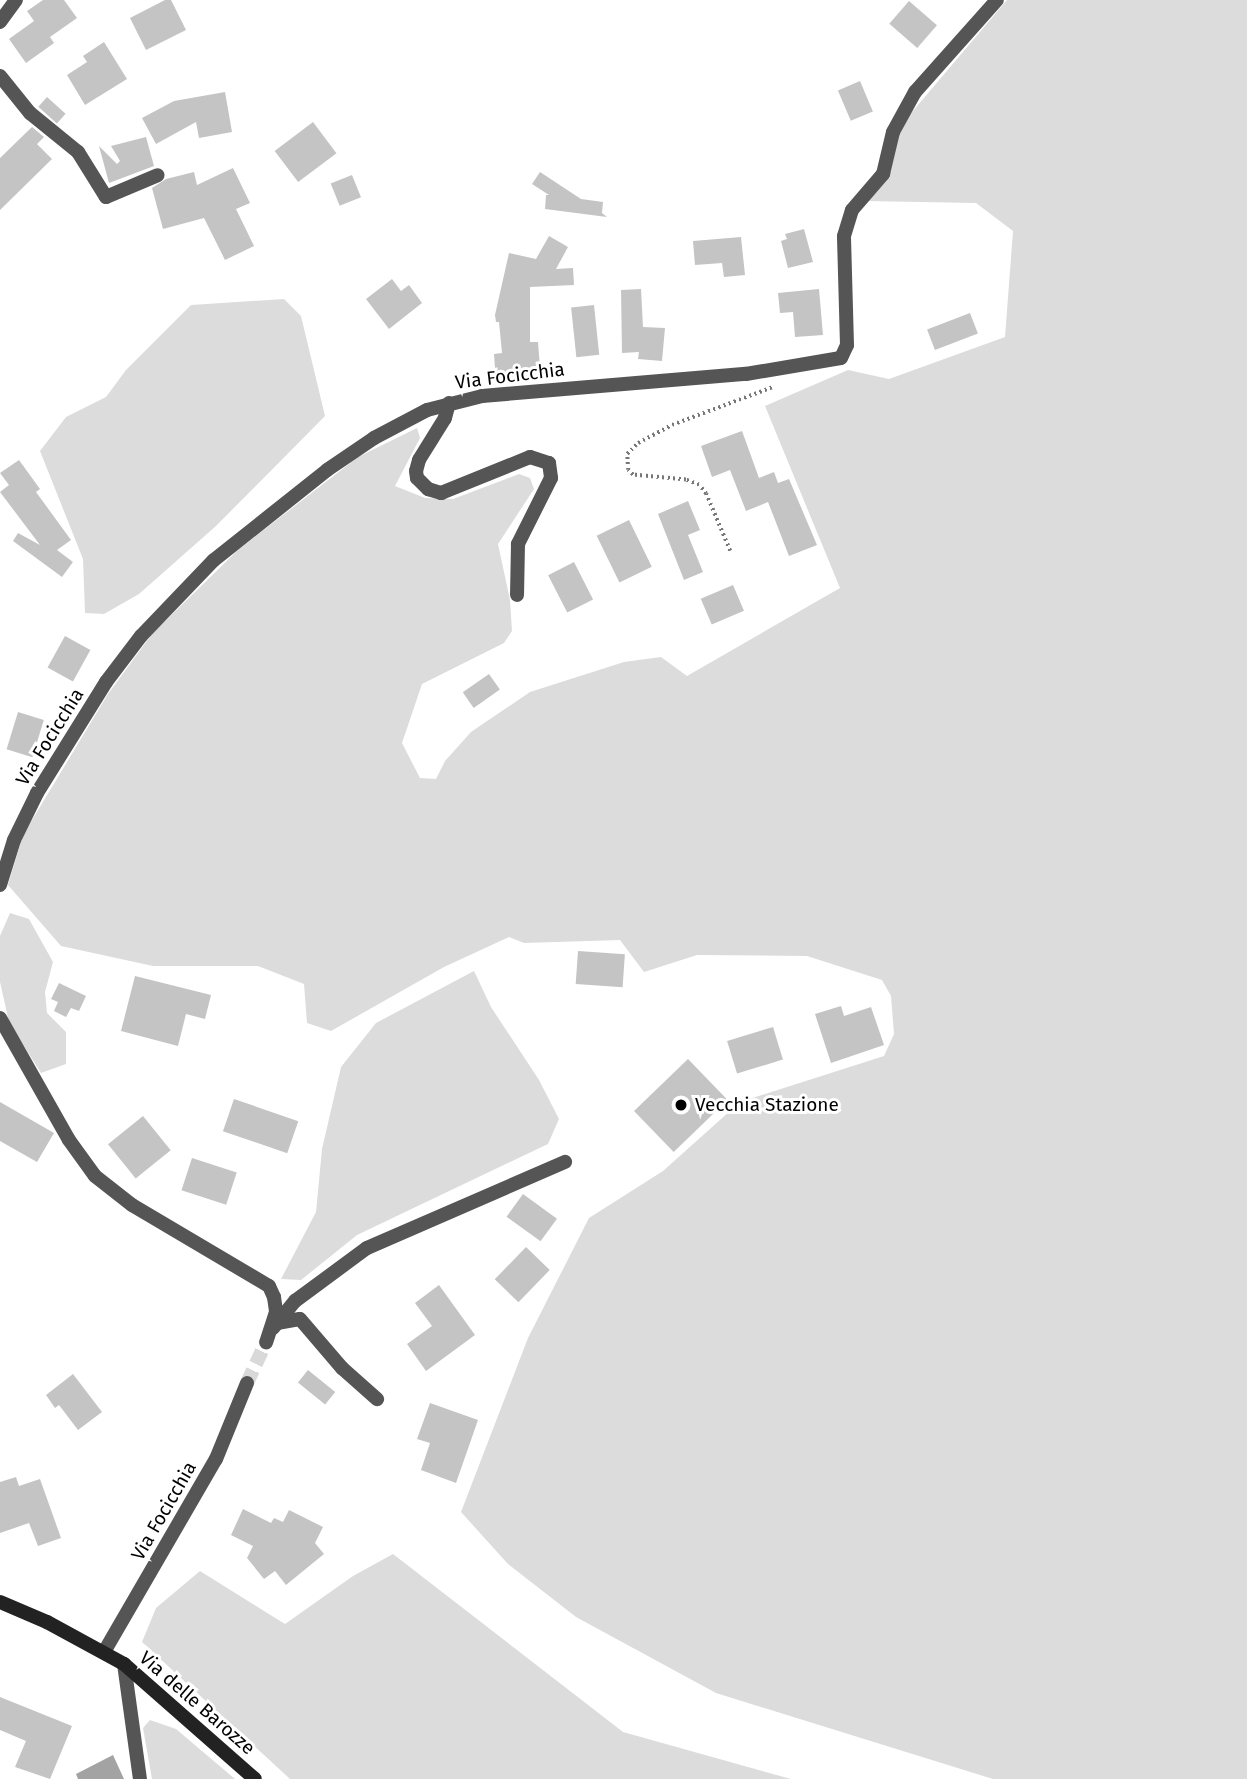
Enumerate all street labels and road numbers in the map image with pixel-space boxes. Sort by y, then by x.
street label: Via Focicchia [454,358,566,394]
street label: Via Focicchia [11,684,89,790]
street label: Via Focicchia [127,1458,201,1564]
street label: Via delle Barozze [134,1647,260,1759]

